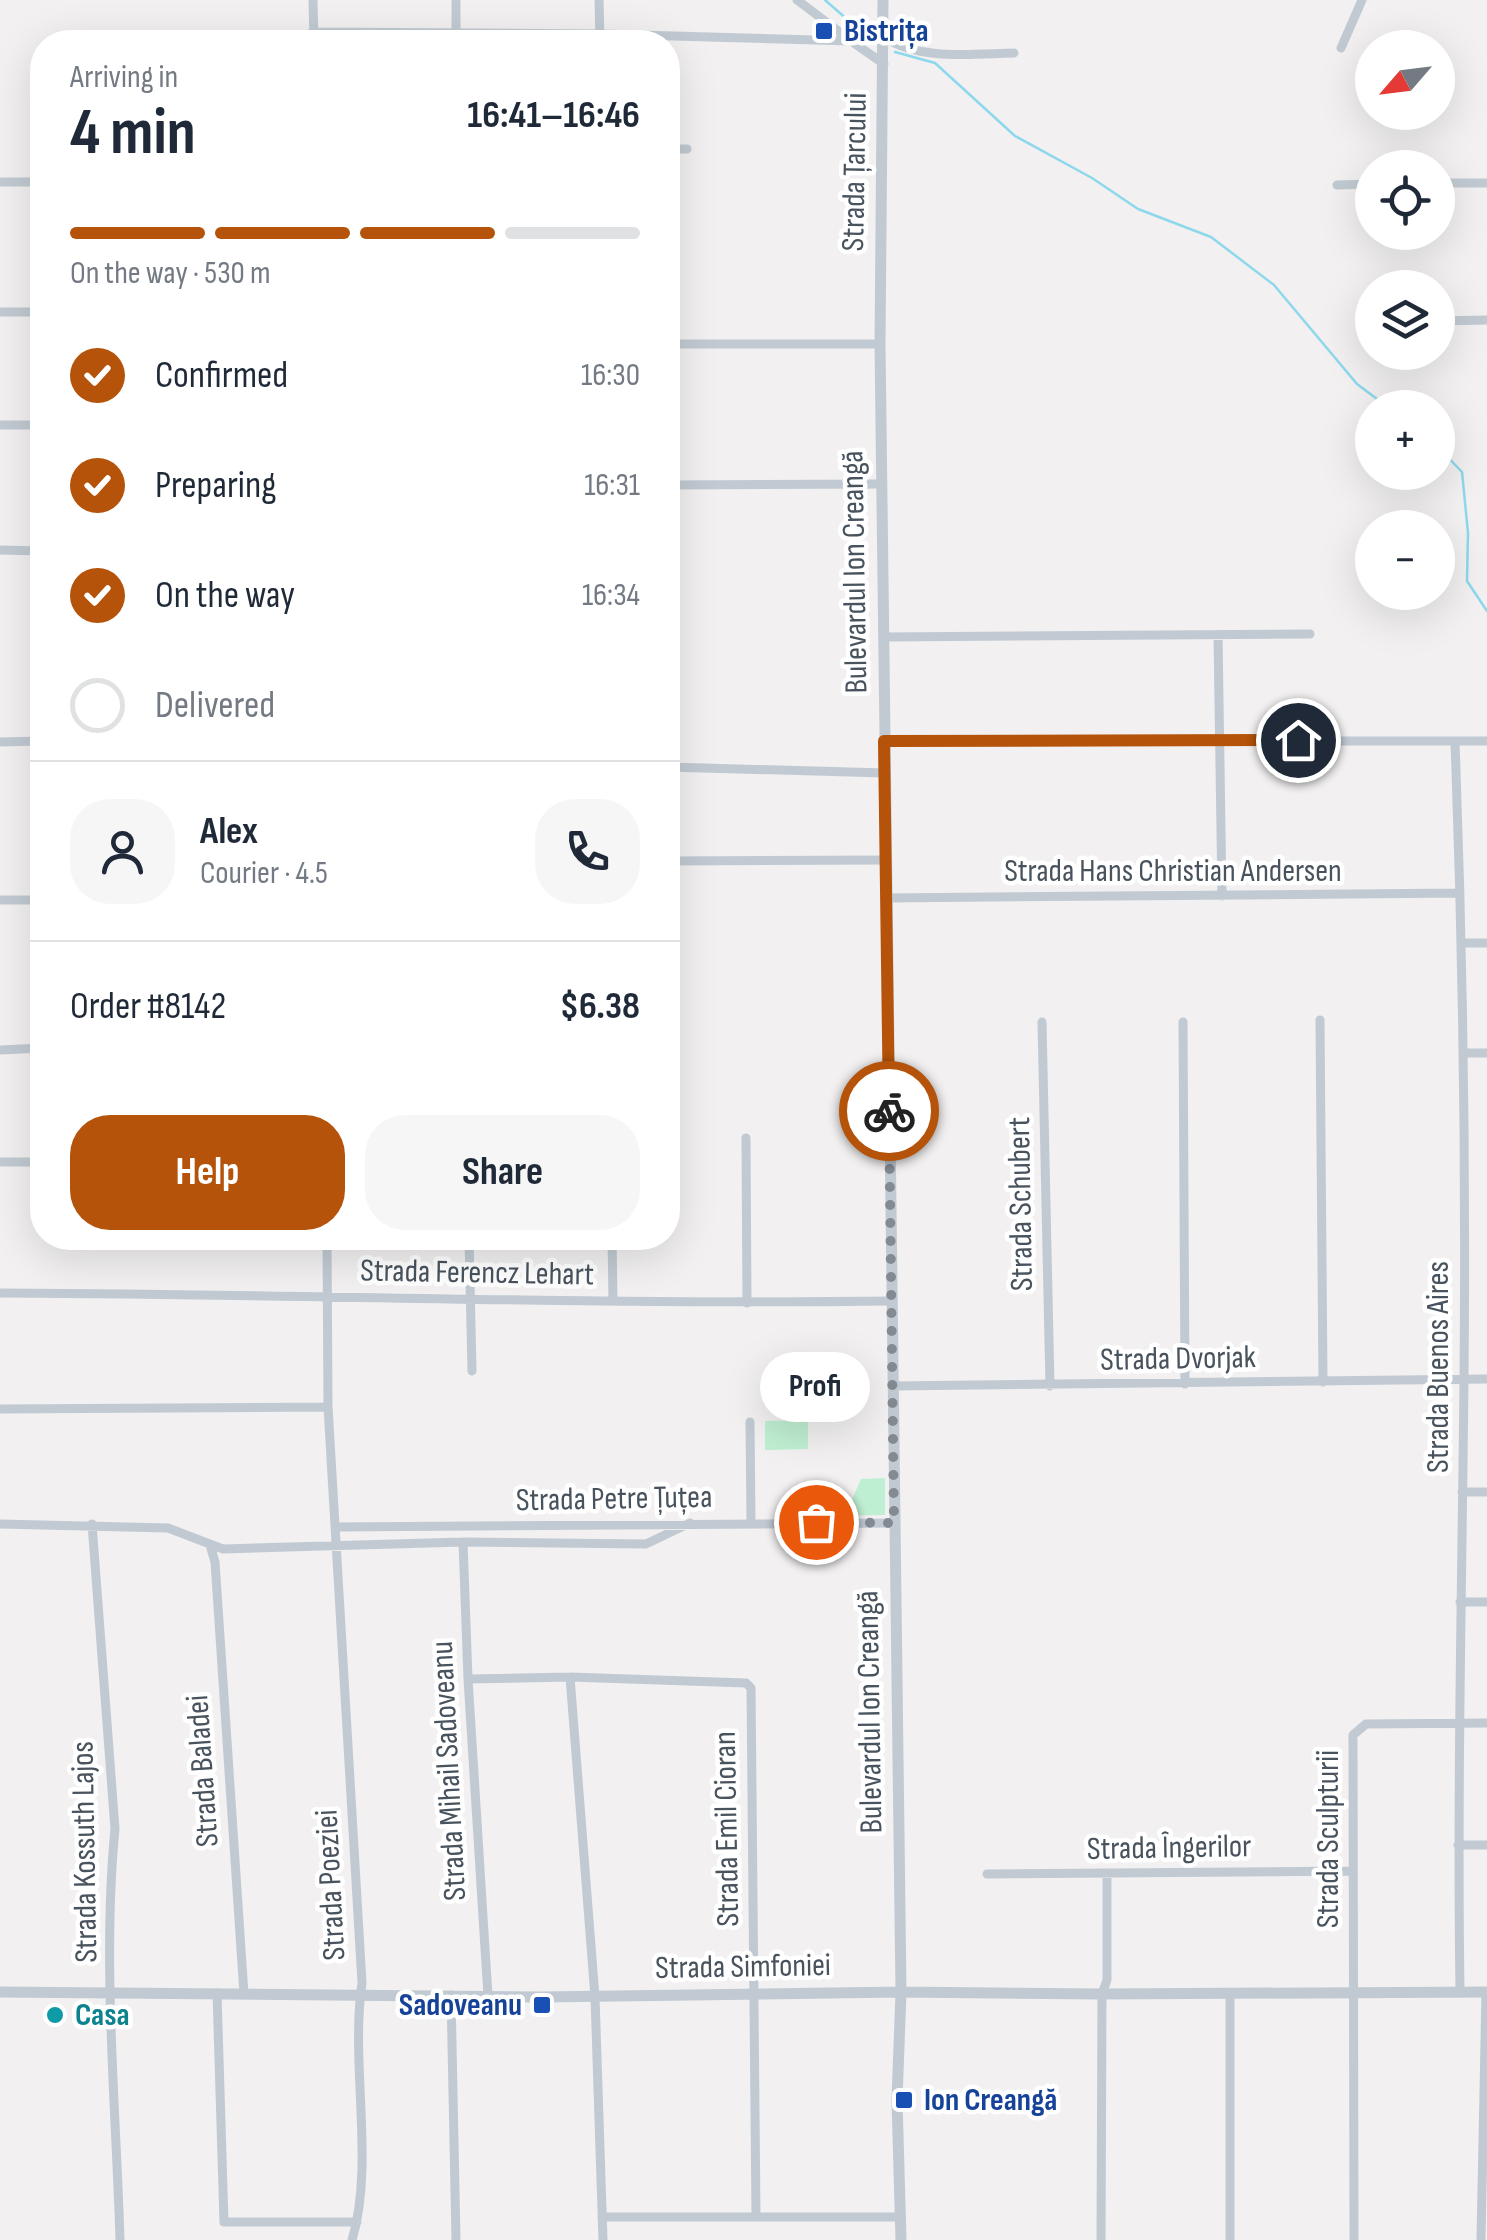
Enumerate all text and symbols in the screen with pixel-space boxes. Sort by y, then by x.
place label: Bistrița [844,12,929,51]
marker: Bistrița [813,20,835,42]
north arrow [1355,30,1455,130]
map controls [1355,30,1455,610]
text: Arriving in [70,58,178,97]
street label: Strada Țarcului [834,92,876,252]
text: 16:41–16:46 [467,93,640,138]
text: 4 min [70,95,196,173]
button: locate [1355,150,1455,250]
text: On the way · 530 m [70,254,270,293]
button: layers [1355,270,1455,370]
icon: check [70,348,125,403]
text: Confirmed [155,353,288,398]
text: 16:30 [581,356,640,395]
button: + [1355,390,1455,490]
street label: Bulevardul Ion Creangă [833,450,877,694]
icon: check [70,458,125,513]
text: Preparing [155,463,276,508]
text: 16:31 [584,466,640,505]
button: − [1355,510,1455,610]
icon: check [70,568,125,623]
text: On the way [155,573,295,618]
text: 16:34 [582,576,640,615]
text: Delivered [155,683,275,728]
pin [1256,698,1341,783]
icon: home [1271,713,1326,768]
button: person [70,799,175,904]
button: phone [535,799,640,904]
text: Alex [200,809,258,854]
street label: Strada Hans Christian Andersen [1004,852,1342,891]
text: Courier · 4.5 [200,854,328,893]
text: Order #8142 [70,984,226,1029]
text: $6.38 [560,984,640,1029]
courier [839,1061,939,1161]
icon: bike [862,1084,917,1139]
button: Help [70,1115,345,1230]
button: Share [365,1115,640,1230]
street label: Strada Schubert [1000,1117,1042,1291]
street label: Strada Ferencz Lehart [360,1251,594,1295]
street label: Strada Buenos Aires [1419,1261,1458,1473]
street label: Strada Dvorjak [1100,1338,1256,1380]
callout: Profi [761,1352,871,1422]
text: Profi [789,1367,841,1406]
street label: Strada Petre Țuțea [515,1478,713,1520]
pin [774,1480,859,1565]
icon: bag [789,1495,844,1550]
street label: Bulevardul Ion Creangă [848,1590,892,1834]
street label: Strada Mihail Sadoveanu [423,1640,475,1902]
street label: Strada Baladei [178,1694,228,1848]
street label: Strada Emil Cioran [706,1731,748,1927]
street label: Strada Kossuth Lajos [64,1741,106,1963]
street label: Strada Sculpturii [1309,1750,1348,1928]
street label: Strada Poeziei [308,1809,354,1961]
street label: Strada Îngerilor [1086,1827,1252,1869]
street label: Strada Simfoniei [655,1946,831,1988]
place label: Sadoveanu [399,1986,522,2025]
marker: Sadoveanu [531,1994,553,2016]
place label: Casa [75,1996,130,2035]
marker: Casa [44,2004,66,2026]
place label: Ion Creangă [924,2081,1057,2120]
marker: Ion Creangă [893,2089,915,2111]

